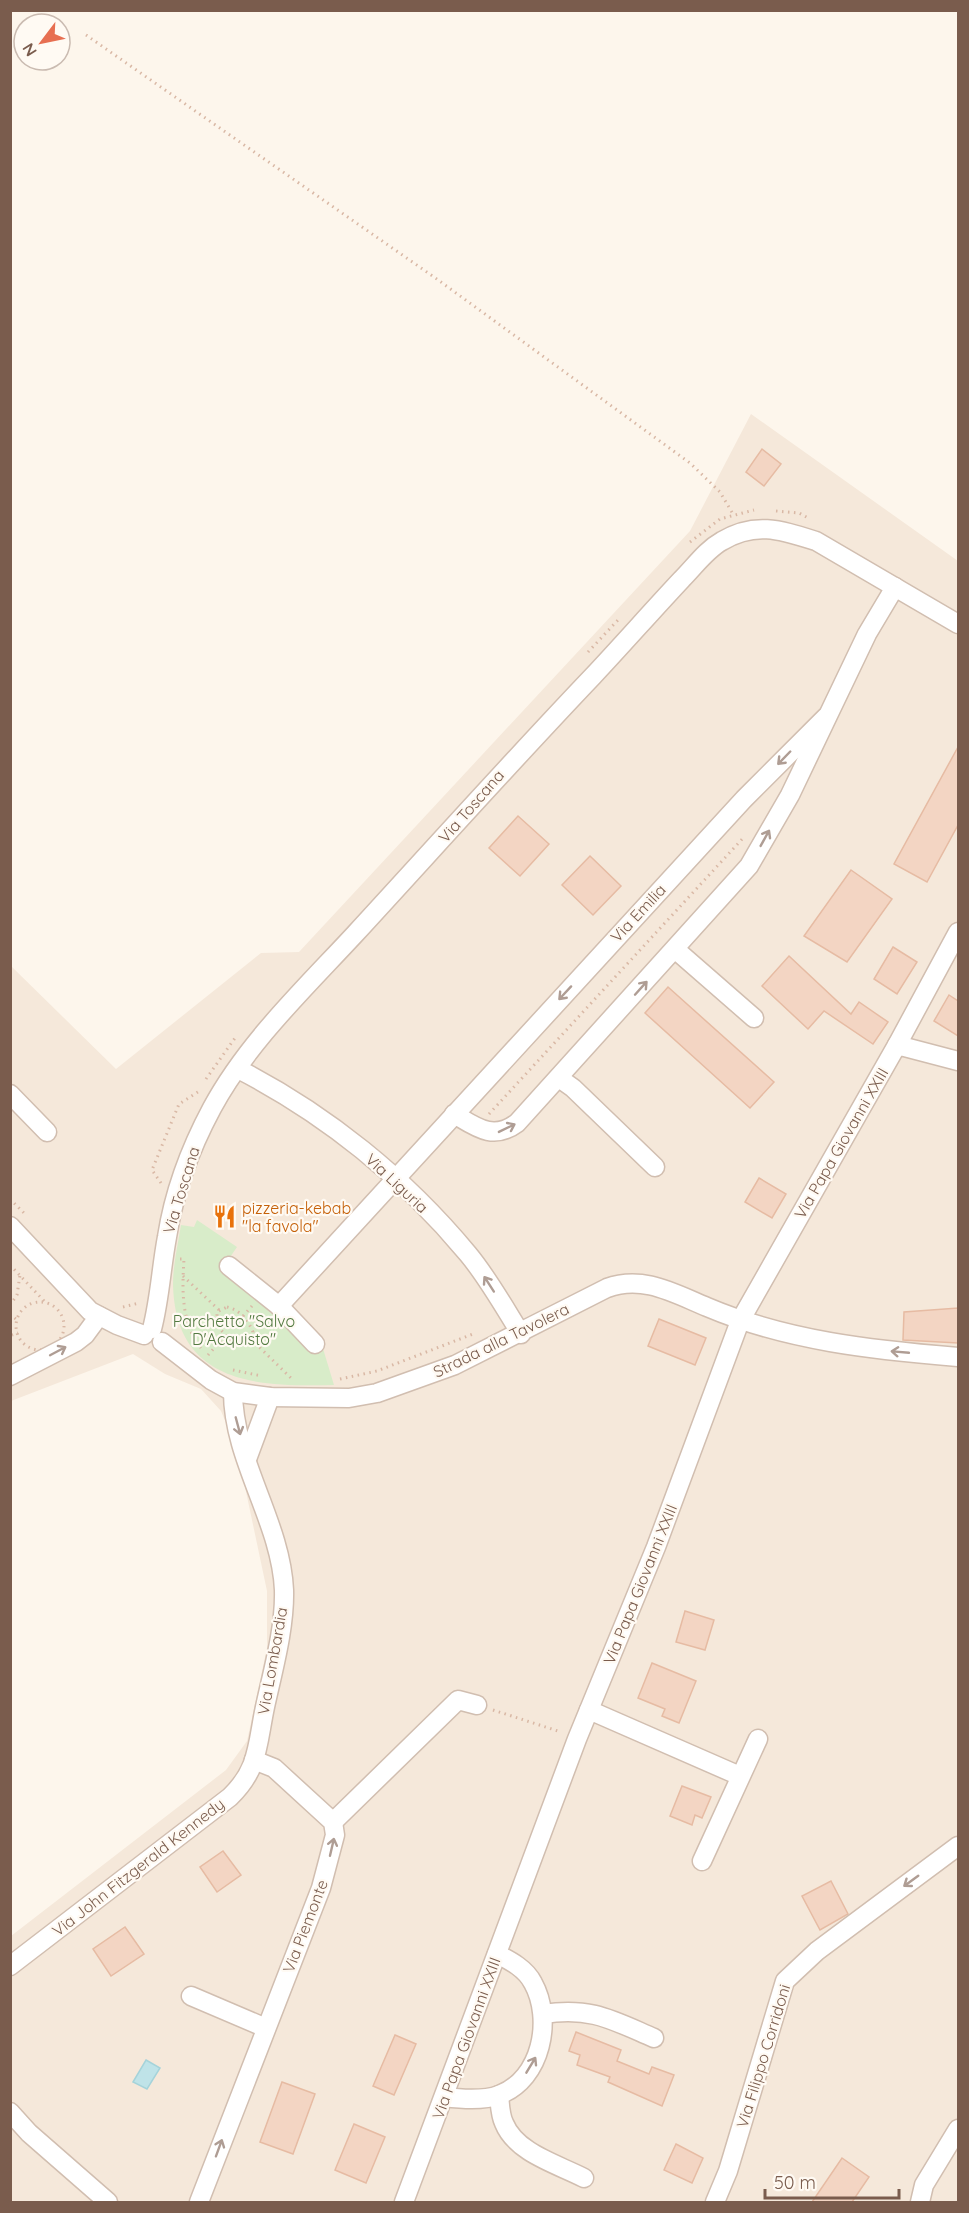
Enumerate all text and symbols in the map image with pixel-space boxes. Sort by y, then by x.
north arrow [12,12,72,72]
text: N [18,40,41,60]
one-way arrow [777,750,791,765]
street label: Via Toscana [434,765,508,847]
one-way arrow [760,830,771,848]
street label: Via Emilia [606,880,670,946]
one-way arrow [634,981,648,996]
one-way arrow [558,985,572,1000]
street label: Via Papa Giovanni XXIII [790,1064,892,1222]
one-way arrow [498,1122,516,1134]
street label: Via Toscana [158,1144,204,1236]
street label: Via Liguria [362,1149,432,1217]
place label: pizzeria-kebab "la favola" [242,1198,351,1236]
restaurant icon: pizzeria-kebab "la favola" [211,1204,237,1230]
one-way arrow [483,1277,495,1293]
street label: Strada alla Tavolera [430,1298,572,1382]
park label: Parchetto "Salvo D'Acquisto" [173,1311,295,1349]
one-way arrow [49,1345,67,1356]
one-way arrow [891,1346,911,1357]
one-way arrow [233,1416,244,1435]
street label: Via Papa Giovanni XXIII [599,1501,681,1667]
street label: Via Lombardia [253,1606,291,1716]
street label: Via John Fitzgerald Kennedy [48,1794,228,1940]
one-way arrow [326,1838,338,1857]
one-way arrow [904,1875,920,1887]
street label: Via Piemonte [278,1877,332,1975]
street label: Via Papa Giovanni XXIII [427,1954,505,2122]
street label: Via Filippo Corridoni [732,1982,794,2130]
one-way arrow [526,2057,538,2074]
one-way arrow [215,2139,226,2157]
scale bar [765,2162,898,2200]
text: 50 m [774,2171,816,2194]

